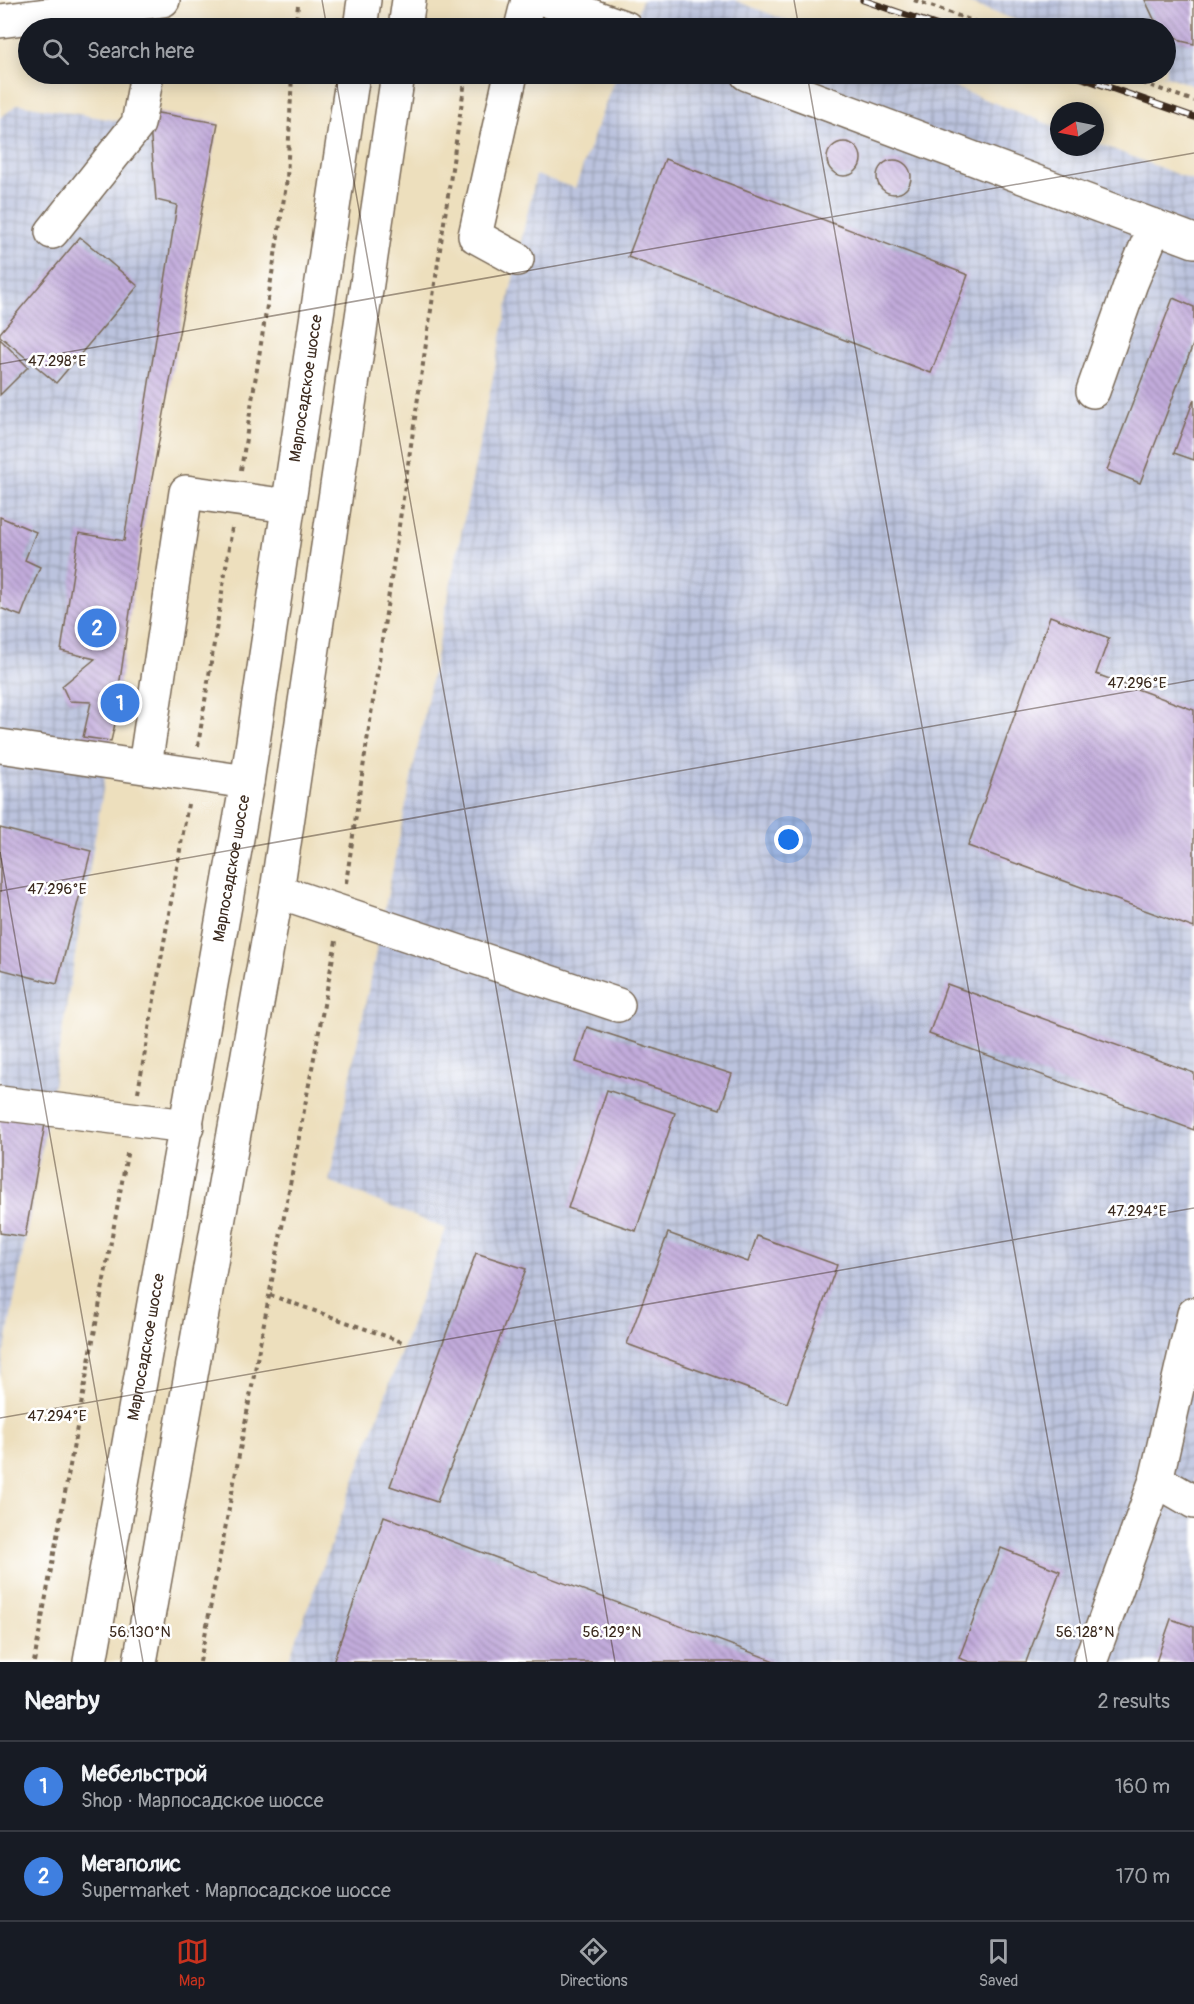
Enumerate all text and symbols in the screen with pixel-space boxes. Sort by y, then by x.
search box [18,18,1176,84]
icon: search [39,35,72,68]
text: Search here [87,37,194,65]
north arrow [1050,102,1104,156]
street label: Марпосадское шоссе [285,313,327,463]
text: 47.298°E [28,352,86,371]
pin: 2 [78,606,116,650]
text: 47.296°E [1107,674,1167,693]
pin: 1 [100,680,140,726]
street label: Марпосадское шоссе [209,793,255,944]
your location [774,825,803,854]
text: 47.296°E [27,880,87,899]
text: 47.294°E [1107,1202,1167,1221]
street label: Марпосадское шоссе [123,1272,169,1422]
text: 47.294°E [27,1407,87,1426]
text: 56.130°N [109,1623,171,1642]
text: 56.129°N [583,1623,641,1642]
text: 56.128°N [1056,1623,1114,1642]
text: Nearby [24,1685,100,1717]
text: 2 results [1098,1689,1170,1714]
text: Мебельстрой [81,1760,207,1788]
text: 1 [40,1774,47,1799]
text: 160 m [1115,1774,1170,1799]
text: Shop · Марпосадское шоссе [81,1788,324,1813]
text: Мегаполис [81,1850,181,1878]
text: 2 [38,1864,49,1889]
text: 170 m [1116,1864,1170,1889]
text: Supermarket · Марпосадское шоссе [81,1878,391,1903]
tab: Map [176,1935,209,1991]
tab: Directions [560,1935,628,1991]
tab: Saved [979,1935,1018,1991]

